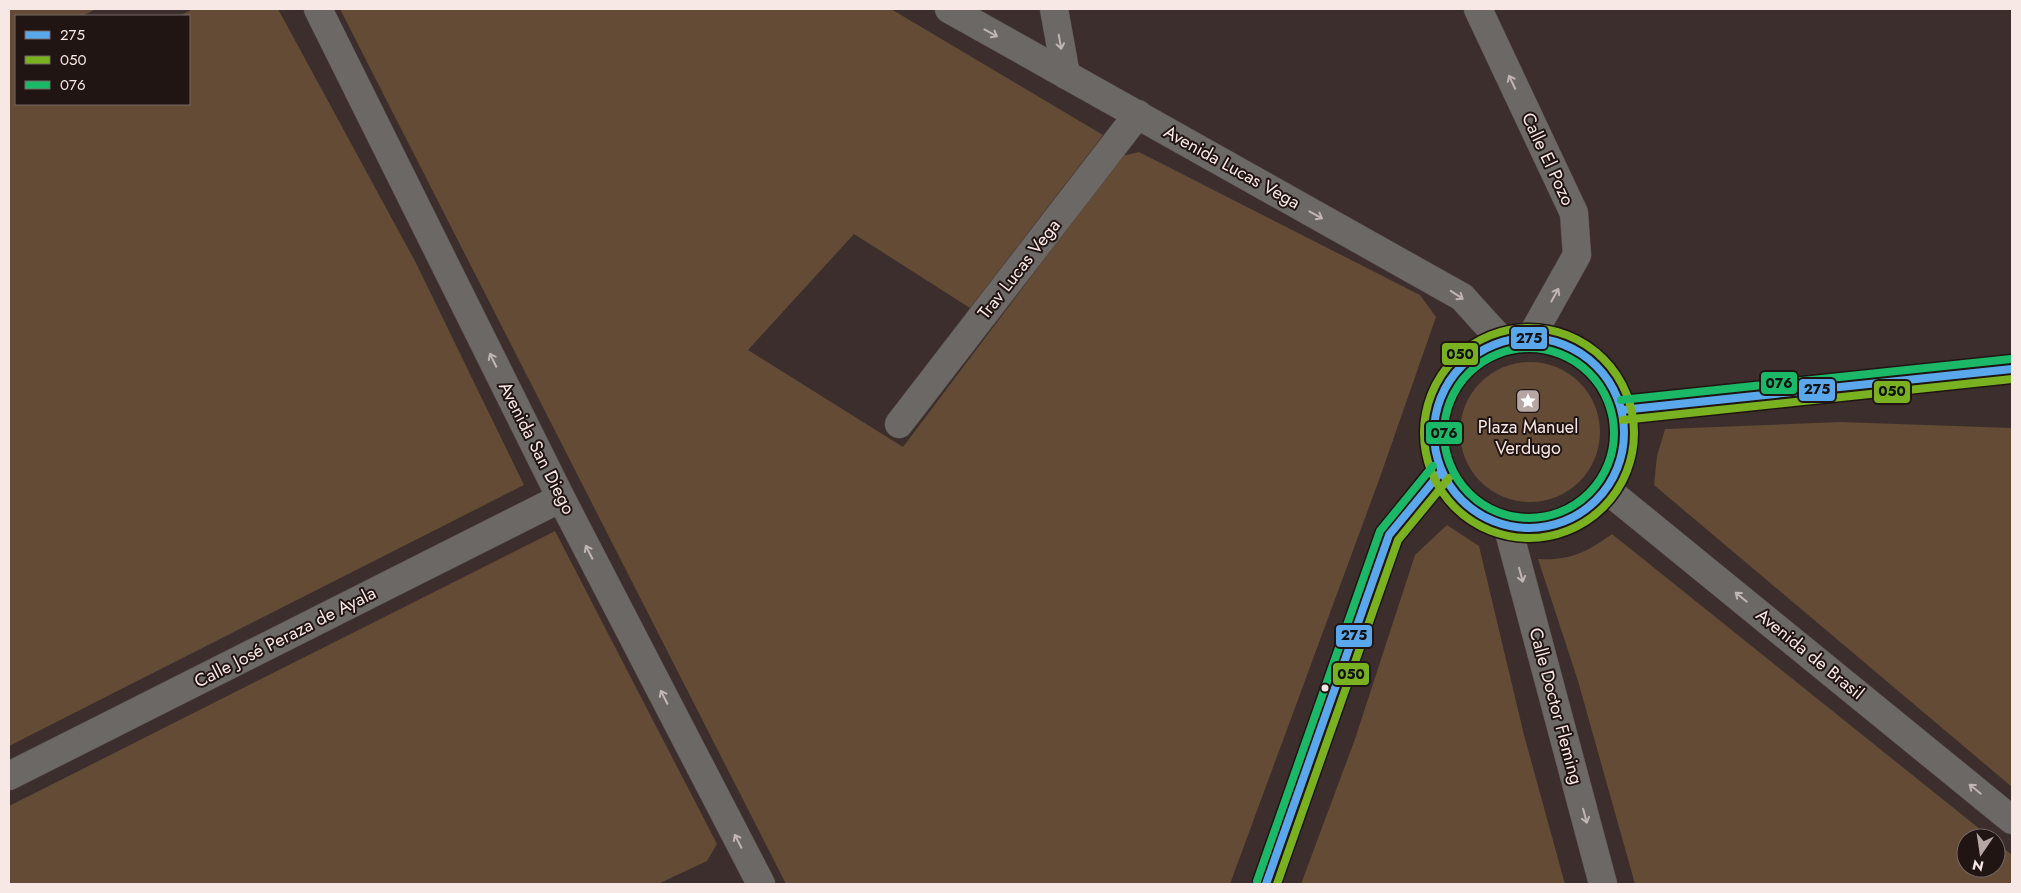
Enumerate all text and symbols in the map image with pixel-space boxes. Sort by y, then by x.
legend [15,15,190,105]
text: 275 [60,24,85,46]
one-way arrow [984,28,998,38]
one-way arrow [1056,33,1066,49]
text: 050 [60,49,86,71]
text: 076 [60,74,86,96]
one-way arrow [1507,75,1516,90]
street label: Calle El Pozo [1515,108,1581,210]
street label: Avenida Lucas Vega [1159,119,1305,215]
one-way arrow [1309,210,1323,220]
street label: Trav Lucas Vega [972,213,1066,325]
one-way arrow [1550,287,1560,302]
one-way arrow [1450,290,1464,300]
line badge: 275 [1510,326,1548,350]
text: 275 [1516,328,1542,348]
line badge: 050 [1441,342,1479,366]
text: 050 [1446,344,1474,364]
one-way arrow [488,353,497,368]
line badge: 076 [1760,371,1798,395]
text: 076 [1765,373,1793,393]
street label: Avenida San Diego [492,377,582,519]
line badge: 275 [1798,378,1836,402]
text: 275 [1804,379,1830,399]
line badge: 050 [1873,380,1911,404]
text: 050 [1878,381,1906,401]
place icon: Plaza Manuel Verdugo [1515,388,1541,414]
place label: Plaza Manuel Verdugo [1478,414,1578,461]
line badge: 076 [1425,421,1463,445]
text: 076 [1430,423,1458,443]
one-way arrow [584,545,593,560]
one-way arrow [1516,566,1526,582]
street label: Calle José Peraza de Ayala [190,580,380,694]
one-way arrow [1734,592,1747,603]
street label: Avenida de Brasil [1750,602,1870,706]
line badge: 275 [1335,624,1373,648]
text: 275 [1341,625,1367,645]
street label: Calle Doctor Fleming [1523,625,1589,787]
line badge: 050 [1332,662,1370,686]
text: 050 [1337,664,1365,684]
unlabelled marker [1320,683,1330,693]
one-way arrow [659,689,669,704]
one-way arrow [1968,783,1981,795]
one-way arrow [1581,808,1590,824]
north arrow [1956,828,2006,878]
one-way arrow [733,834,742,849]
text: N [1970,855,1986,877]

